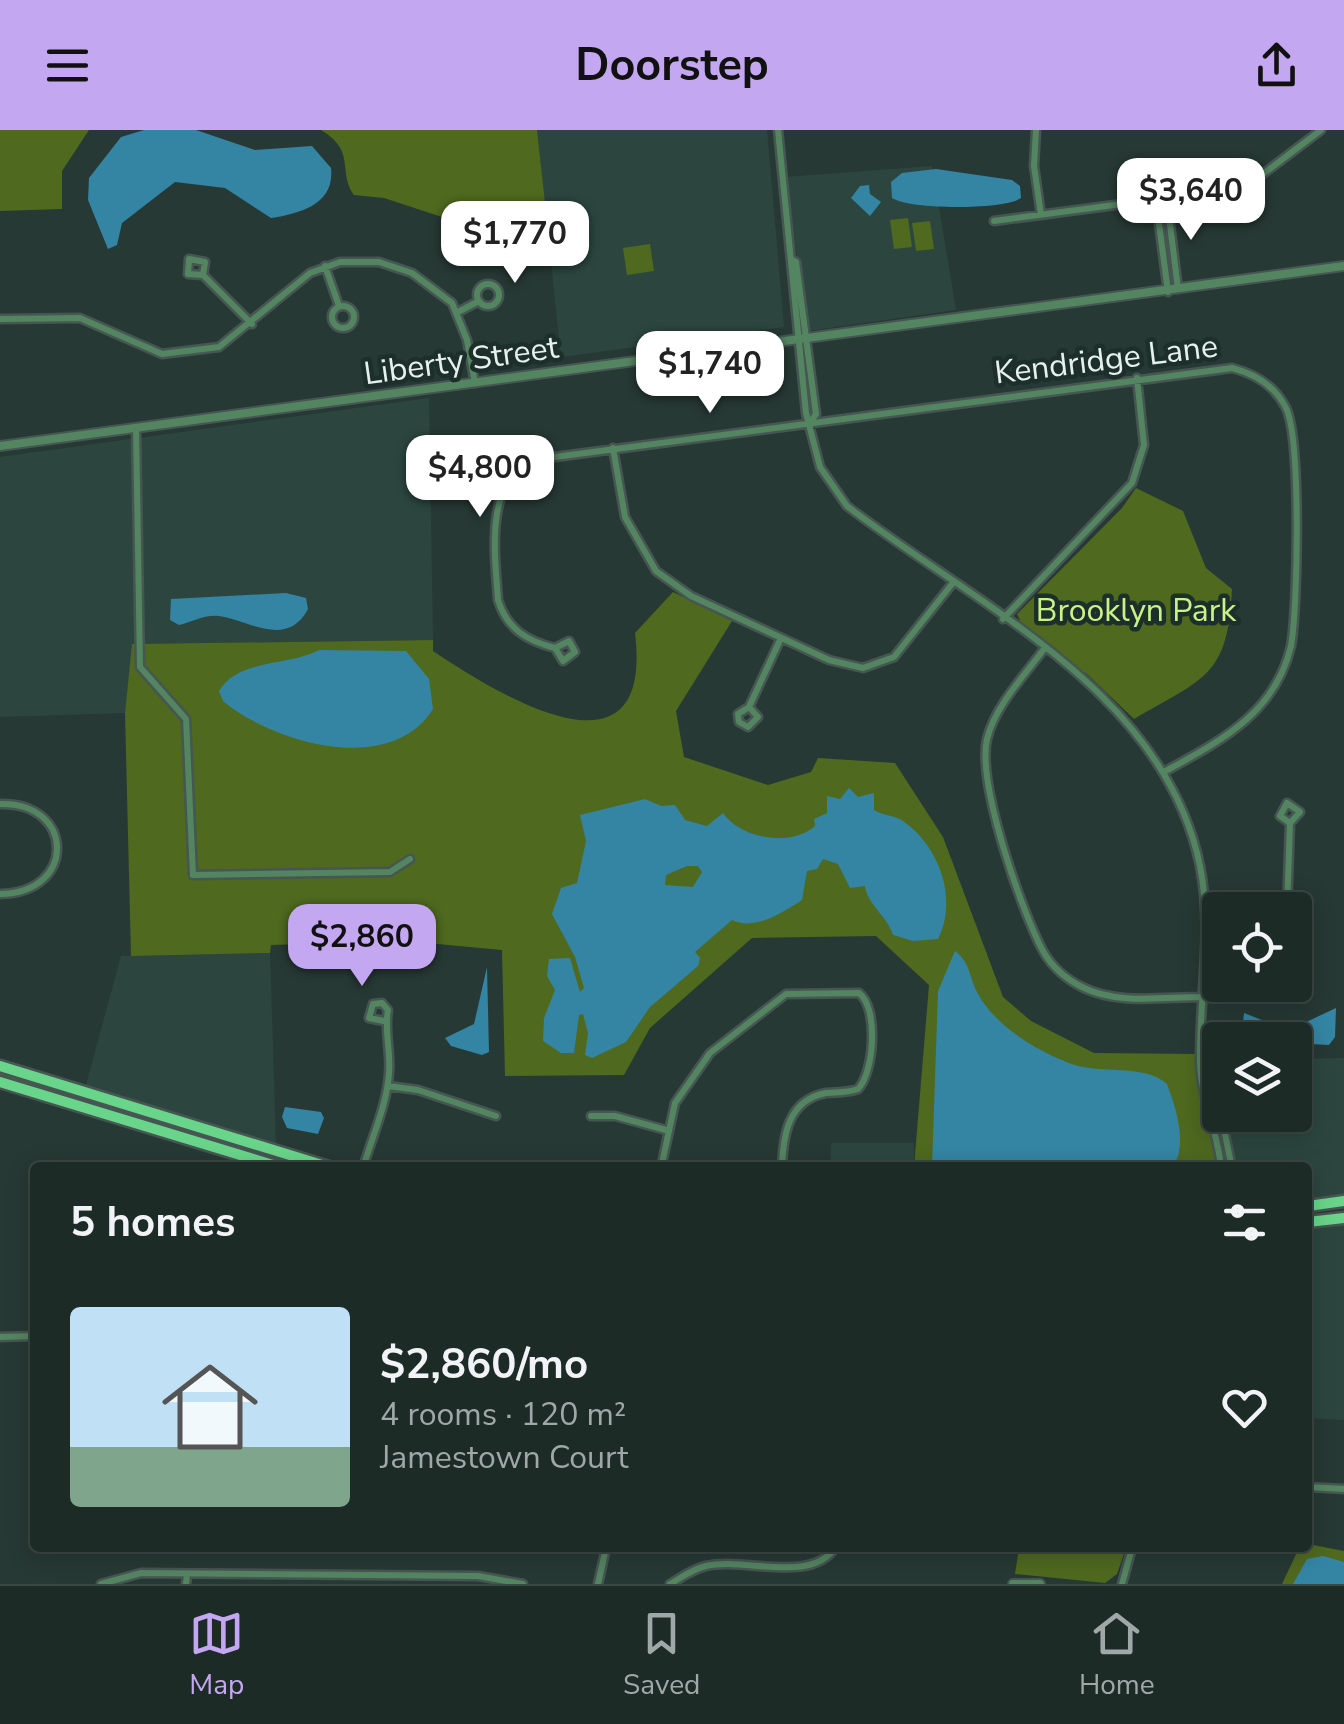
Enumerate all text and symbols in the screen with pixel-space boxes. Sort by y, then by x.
text: Doorstep [575,35,769,96]
icon: menu [40,38,95,93]
icon: share [1249,38,1304,93]
pin: $3,640 [1110,158,1272,243]
text: $3,640 [1139,169,1243,212]
pin: $1,770 [434,201,596,286]
text: $1,770 [463,212,567,255]
street label: Kendridge Lane [992,324,1220,395]
street label: Liberty Street [361,325,562,395]
pin: $1,740 [629,331,791,416]
text: $1,740 [658,342,762,385]
pin: $4,800 [399,435,561,520]
text: $4,800 [428,446,532,489]
park label: Brooklyn Park [1036,589,1237,632]
map controls [1202,892,1312,1132]
button: locate [1202,892,1312,1002]
pin: $2,860 [281,904,443,989]
text: $2,860 [310,915,414,958]
button: layers [1202,1022,1312,1132]
text: 5 homes [70,1194,235,1251]
icon: filters [1217,1195,1272,1250]
text: $2,860/mo [380,1336,588,1393]
icon: home [150,1347,270,1467]
icon: heart [1217,1380,1272,1435]
text: 4 rooms · 120 m² [380,1393,626,1436]
text: Jamestown Court [380,1436,629,1479]
tab: Map [189,1606,244,1704]
tab: Saved [623,1606,700,1704]
tab: Home [1079,1606,1155,1704]

